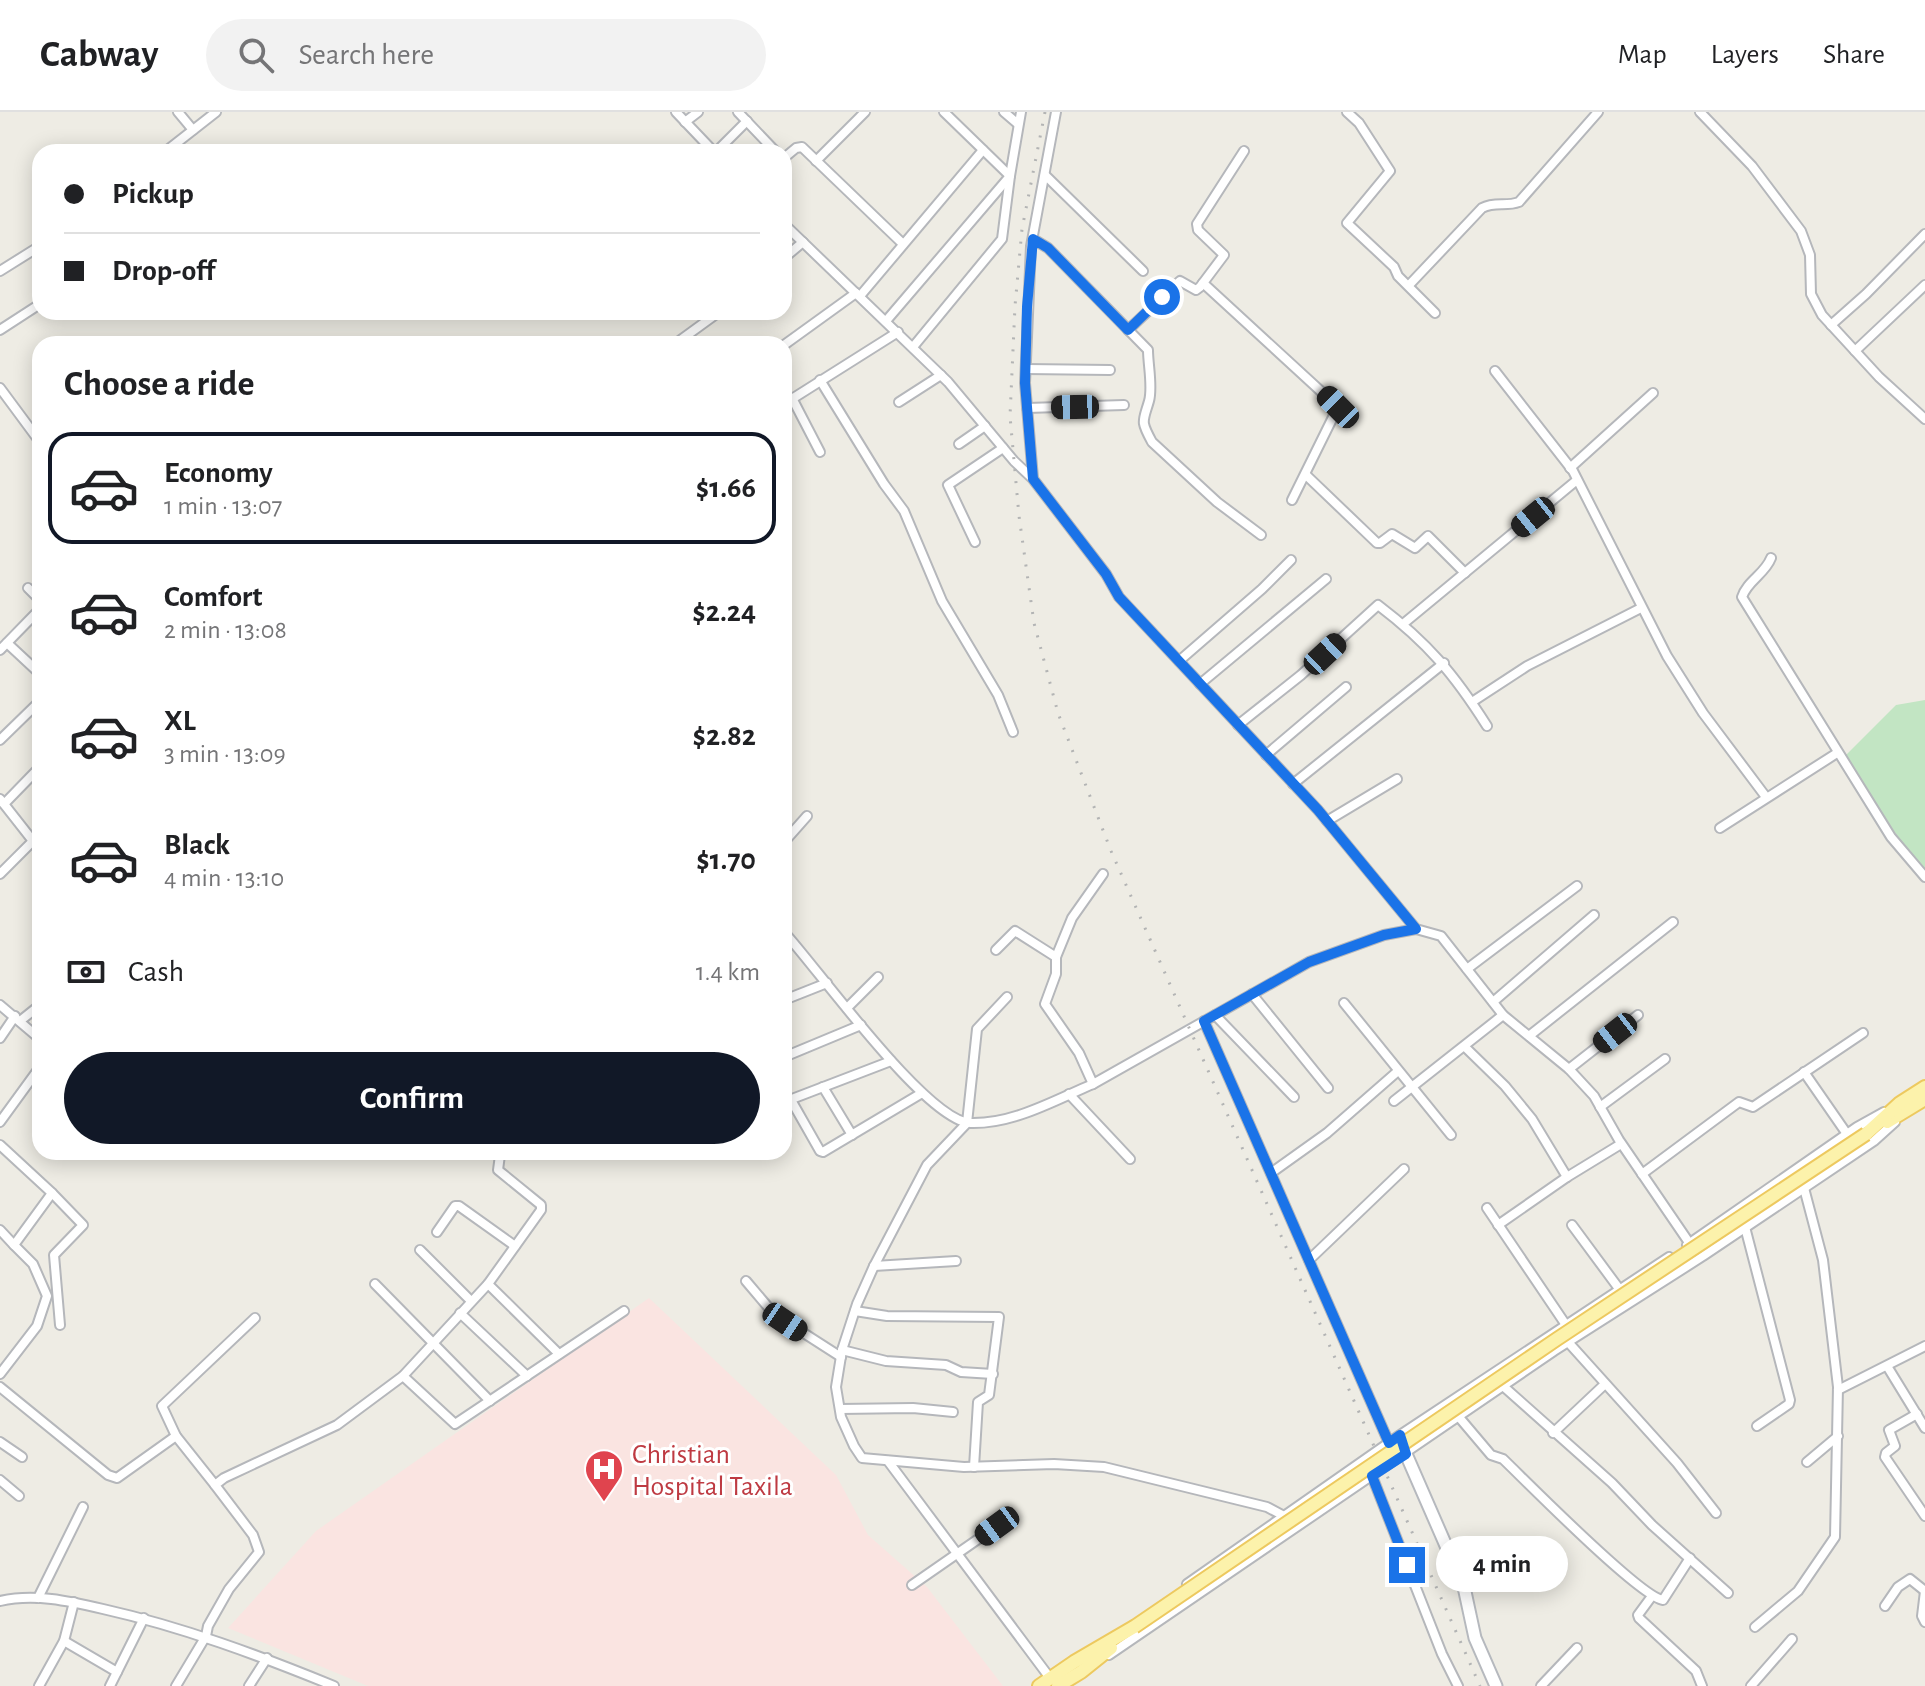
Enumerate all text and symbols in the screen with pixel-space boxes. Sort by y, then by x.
search box [206,19,766,91]
icon: search [234,33,278,77]
text: Cabway [40,36,158,74]
text: Search here [298,40,434,70]
text: Map [1618,41,1667,69]
text: Layers [1711,41,1779,69]
text: Share [1823,41,1885,69]
text: Pickup [112,179,194,209]
text: Drop-off [112,256,215,286]
route start [1144,279,1180,315]
text: Choose a ride [64,366,254,402]
car [1313,382,1363,432]
car [1051,395,1099,419]
icon: car [68,452,140,524]
text: Economy [164,458,273,488]
text: $1.66 [696,473,756,503]
text: 1 min · 13:07 [164,493,282,519]
car [1507,493,1559,541]
icon: car [68,576,140,648]
text: Comfort [164,582,263,612]
text: $2.24 [692,597,756,627]
text: 2 min · 13:08 [164,617,287,643]
car [1299,629,1351,679]
icon: car [68,700,140,772]
text: XL [164,706,196,736]
text: $2.82 [693,721,756,751]
text: 3 min · 13:09 [164,741,286,767]
icon: car [68,824,140,896]
text: Black [164,830,230,860]
text: $1.70 [696,845,756,875]
text: 4 min · 13:10 [164,865,284,891]
icon: cash [64,950,108,994]
text: Cash [128,957,184,987]
text: 1.4 km [696,959,760,985]
car [1589,1009,1641,1057]
button: Confirm [64,1052,760,1144]
car [758,1299,812,1345]
place label: Christian Hospital Taxila [632,1441,793,1501]
hospital icon: Christian Hospital Taxila [583,1448,625,1503]
car [971,1502,1023,1550]
callout: 4 min [1435,1537,1567,1593]
route end [1389,1547,1425,1583]
text: 4 min [1473,1551,1531,1577]

